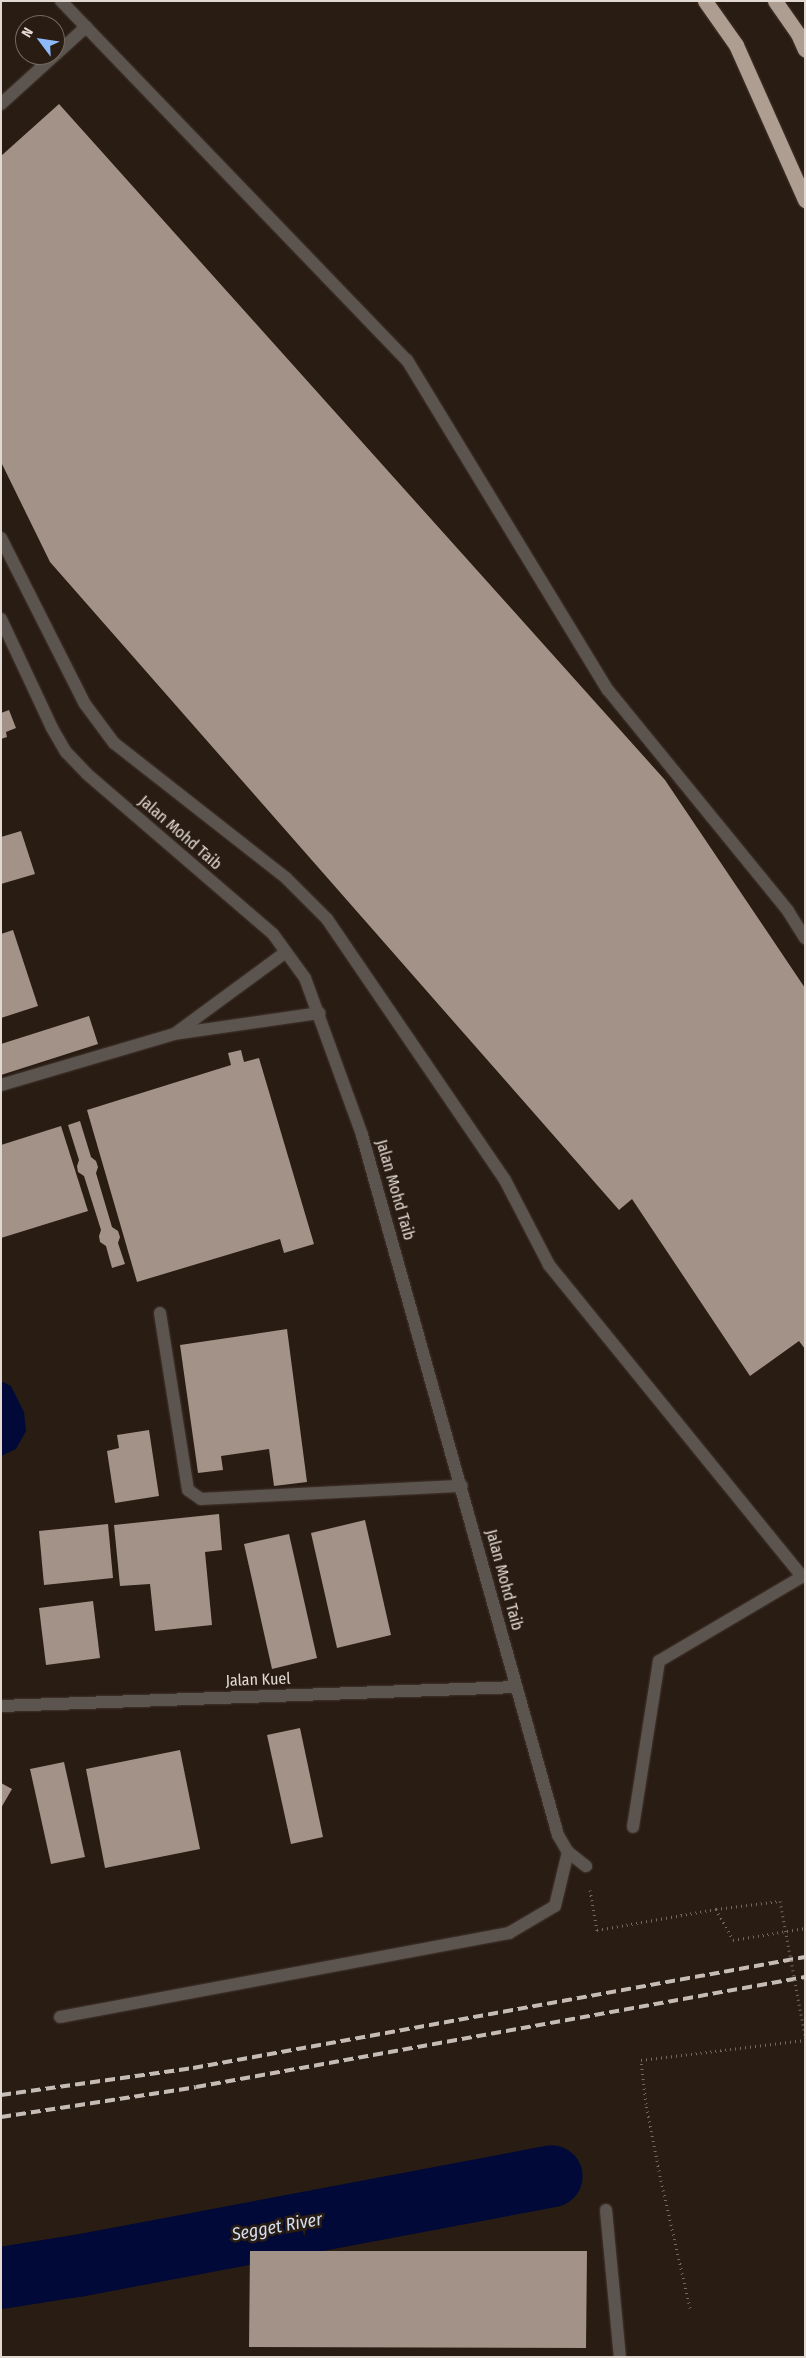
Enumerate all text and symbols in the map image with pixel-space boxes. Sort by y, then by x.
north arrow [15,15,65,65]
text: N [18,25,37,41]
street label: Jalan Mohd Taib [135,792,225,874]
street label: Jalan Mohd Taib [371,1137,419,1243]
street label: Jalan Mohd Taib [481,1527,527,1633]
street label: Jalan Kuel [225,1669,291,1691]
water label: Segget River [230,2208,324,2246]

